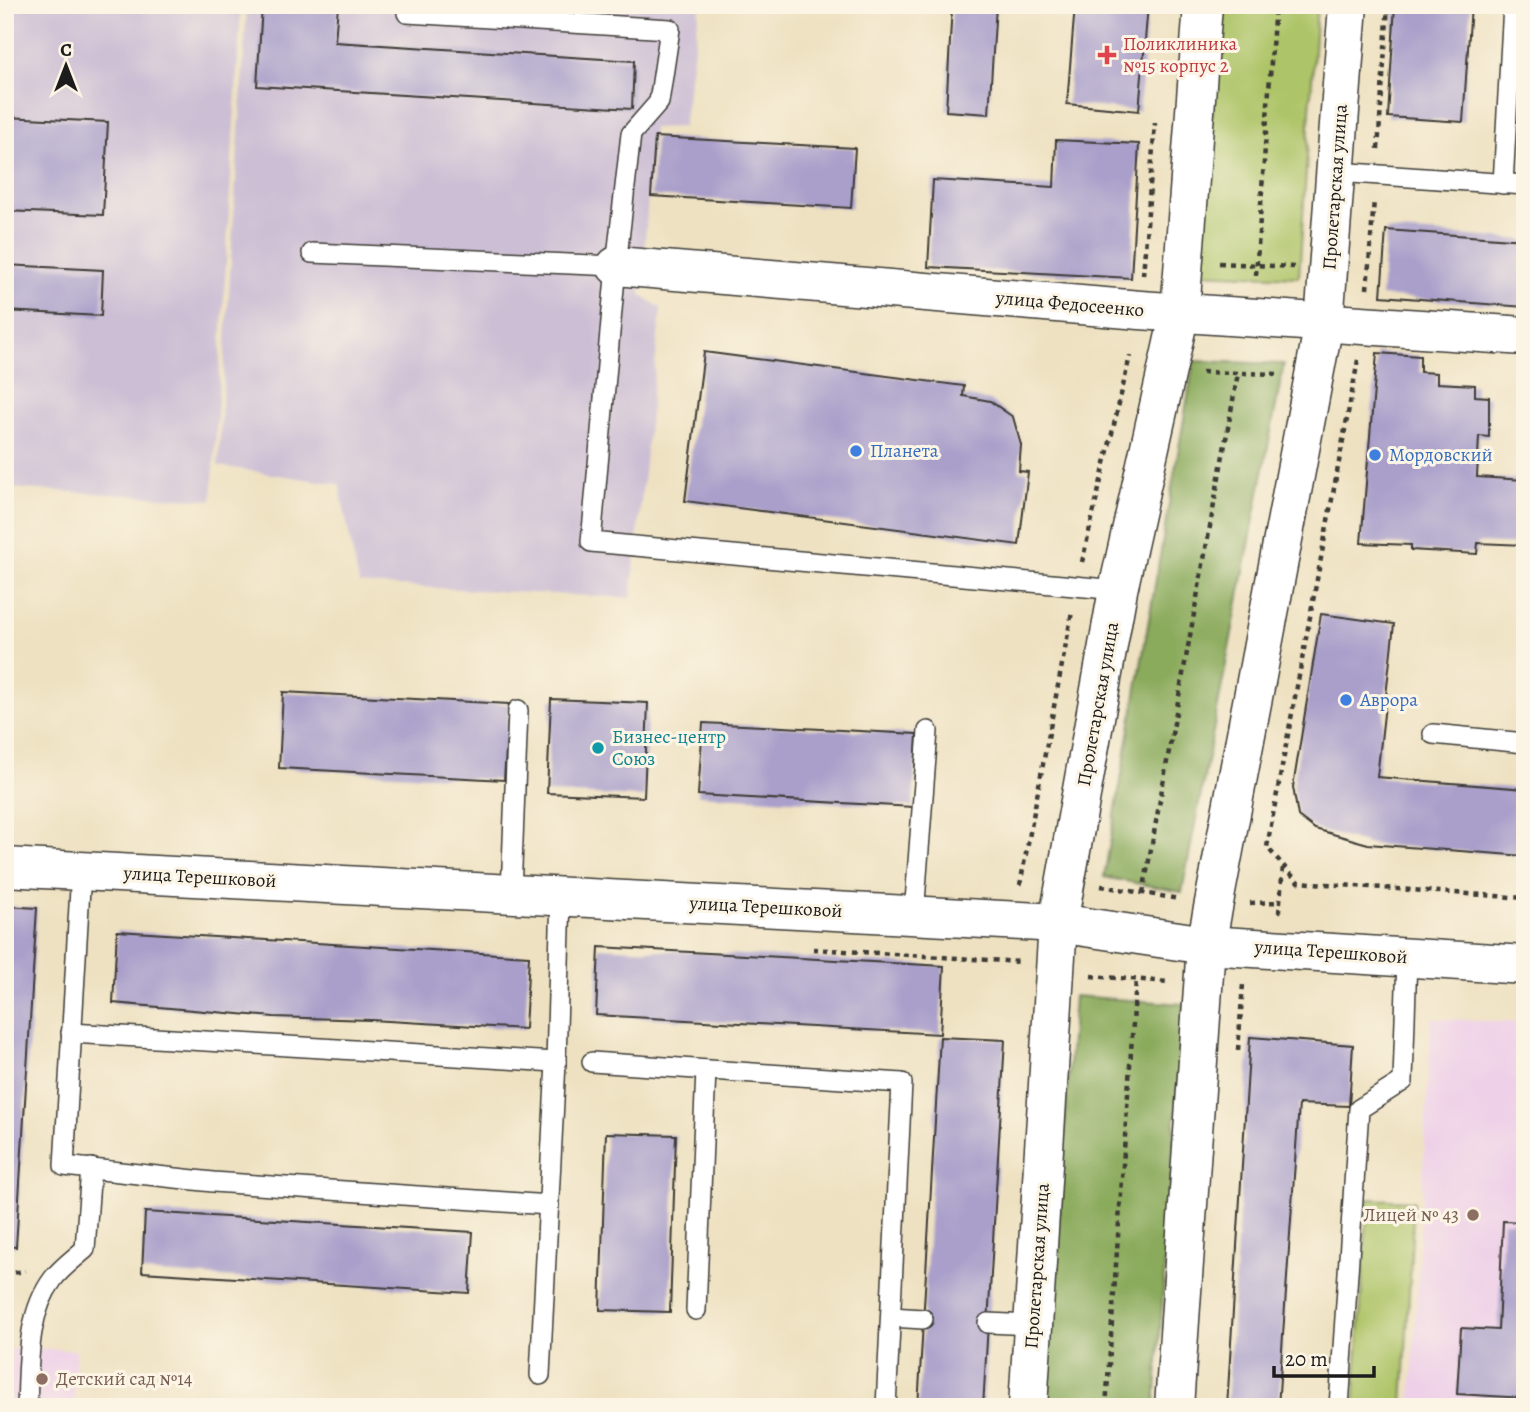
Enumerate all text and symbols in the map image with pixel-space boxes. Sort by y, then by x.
place label: Поликлиника №15 корпус 2 [1123,31,1237,79]
north arrow [32,32,102,102]
text: С [60,37,72,63]
marker: Поликлиника №15 корпус 2 [1097,45,1117,65]
street label: Пролетарская улица [1316,103,1354,271]
street label: улица Федосеенко [994,284,1145,323]
place label: Планета [870,438,939,464]
place label: Мордовский [1389,442,1493,468]
marker: Планета [848,443,864,459]
marker: Мордовский [1367,447,1383,463]
street label: Пролетарская улица [1071,620,1125,788]
place label: Аврора [1359,687,1418,713]
marker: Аврора [1338,692,1354,708]
place label: Бизнес-центр Союз [612,724,726,772]
marker: Бизнес-центр Союз [590,740,606,756]
street label: улица Терешковой [122,860,277,894]
street label: улица Терешковой [688,890,843,924]
street label: улица Терешковой [1253,934,1408,970]
street label: Пролетарская улица [1018,1182,1056,1350]
place label: Лицей № 43 [1363,1202,1459,1228]
marker: Лицей № 43 [1465,1207,1481,1223]
scale bar [1274,1335,1374,1379]
text: 20 m [1285,1345,1328,1373]
place label: Детский сад №14 [56,1366,193,1392]
marker: Детский сад №14 [34,1371,50,1387]

